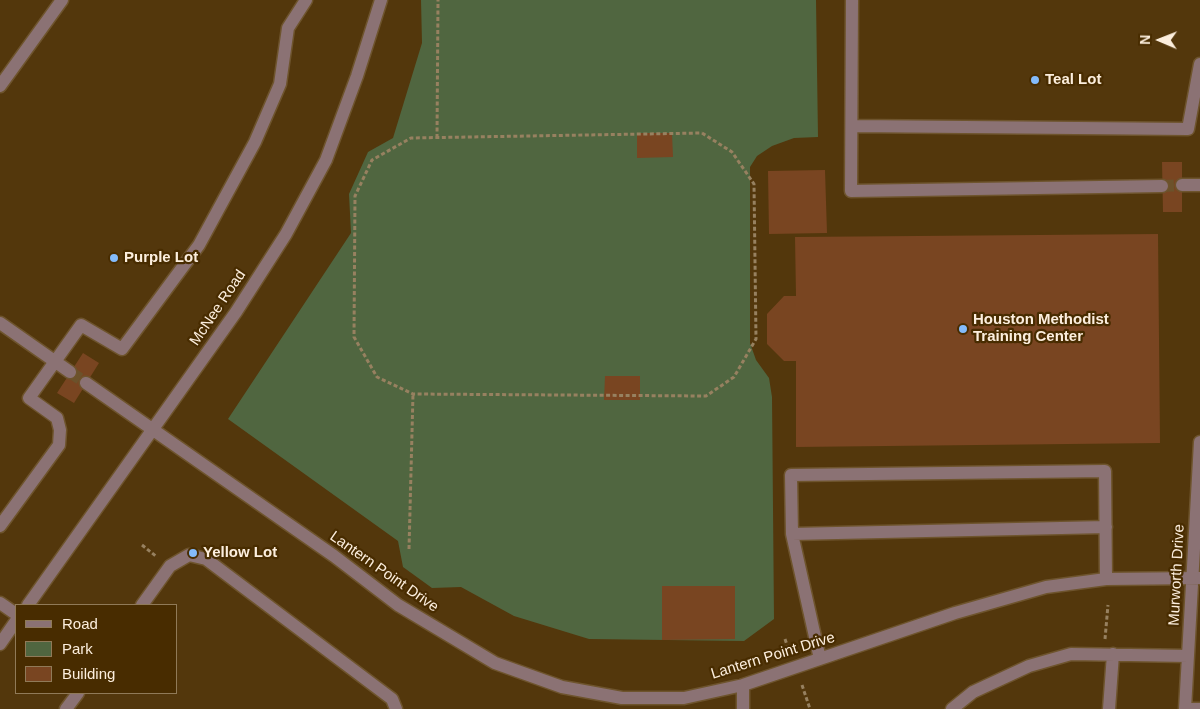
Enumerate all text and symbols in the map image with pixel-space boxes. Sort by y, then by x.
north arrow [1135,15,1185,65]
text: N [1137,35,1153,45]
place label: Teal Lot [1045,71,1101,89]
marker: Teal Lot [1029,74,1041,86]
place label: Purple Lot [124,249,198,267]
marker: Purple Lot [108,252,120,264]
street label: McNee Road [186,267,250,349]
place label: Houston Methodist Training Center [973,311,1109,346]
marker: Houston Methodist Training Center [957,323,969,335]
street label: Murworth Drive [1165,524,1189,626]
street label: Lantern Point Drive [326,528,442,616]
place label: Yellow Lot [203,544,277,562]
marker: Yellow Lot [187,547,199,559]
legend [15,604,178,694]
text: Road [62,615,98,632]
street label: Lantern Point Drive [709,629,837,683]
text: Park [62,640,93,657]
text: Building [62,665,115,682]

